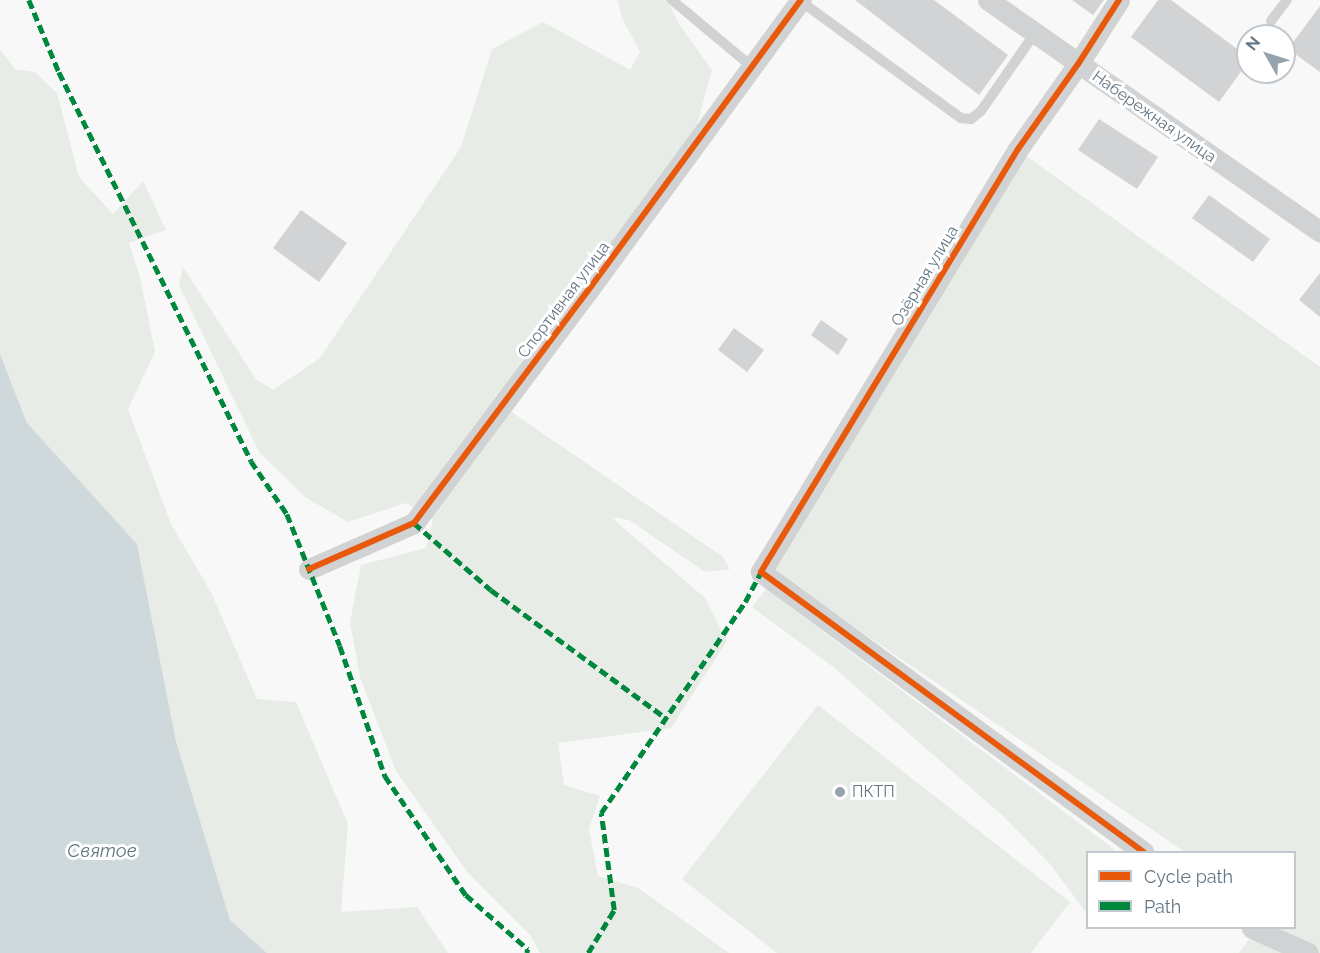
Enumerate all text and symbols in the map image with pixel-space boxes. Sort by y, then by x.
north arrow [1236,24,1296,84]
text: N [1242,33,1264,54]
street label: Набережная улица [1088,67,1220,167]
street label: Озёрная улица [887,222,963,330]
street label: Спортивная улица [514,238,614,362]
place label: ПКТП [852,782,895,802]
marker: ПКТП [833,785,847,799]
water label: Святое [67,840,137,862]
legend [1086,851,1296,929]
text: Cycle path [1144,866,1233,887]
text: Path [1144,896,1181,917]

